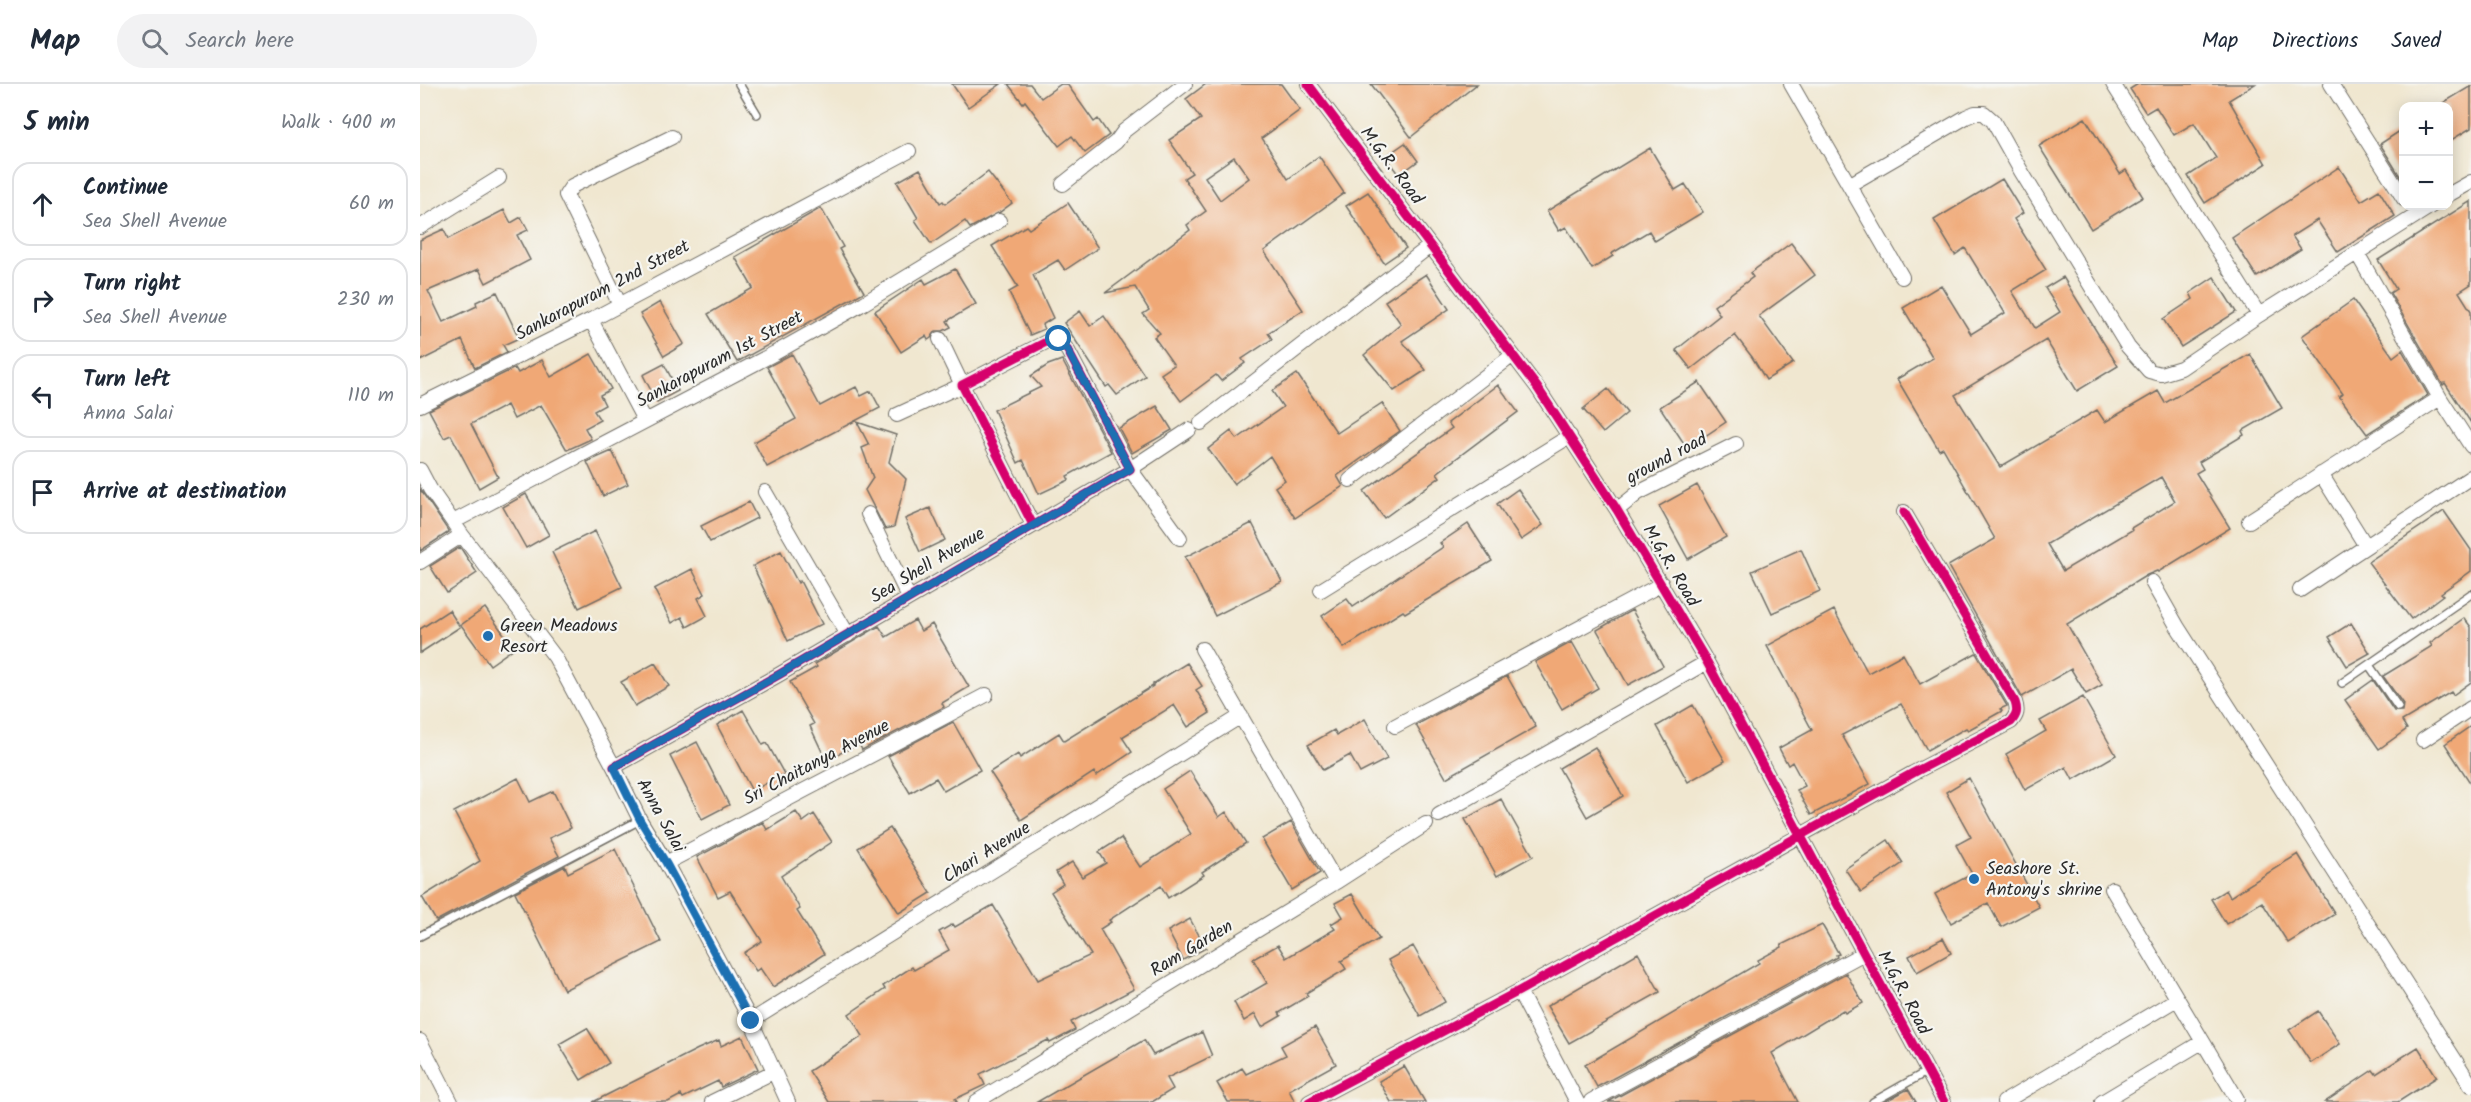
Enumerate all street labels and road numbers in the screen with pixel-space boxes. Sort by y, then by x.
street label: M.G.R. Road [1352,121,1431,212]
street label: Sankarapuram 2nd Street [511,232,696,349]
street label: Sankarapuram 1st Street [631,303,809,416]
street label: ground road [1620,425,1714,493]
street label: M.G.R. Road [1634,519,1707,614]
street label: Sea Shell Avenue [865,520,991,612]
street label: Sri Chaitanya Avenue [739,712,895,814]
street label: Anna Salai [628,774,693,859]
street label: Chari Avenue [937,814,1037,892]
street label: Ram Garden [1145,913,1239,985]
street label: M.G.R. Road [1869,946,1938,1041]

